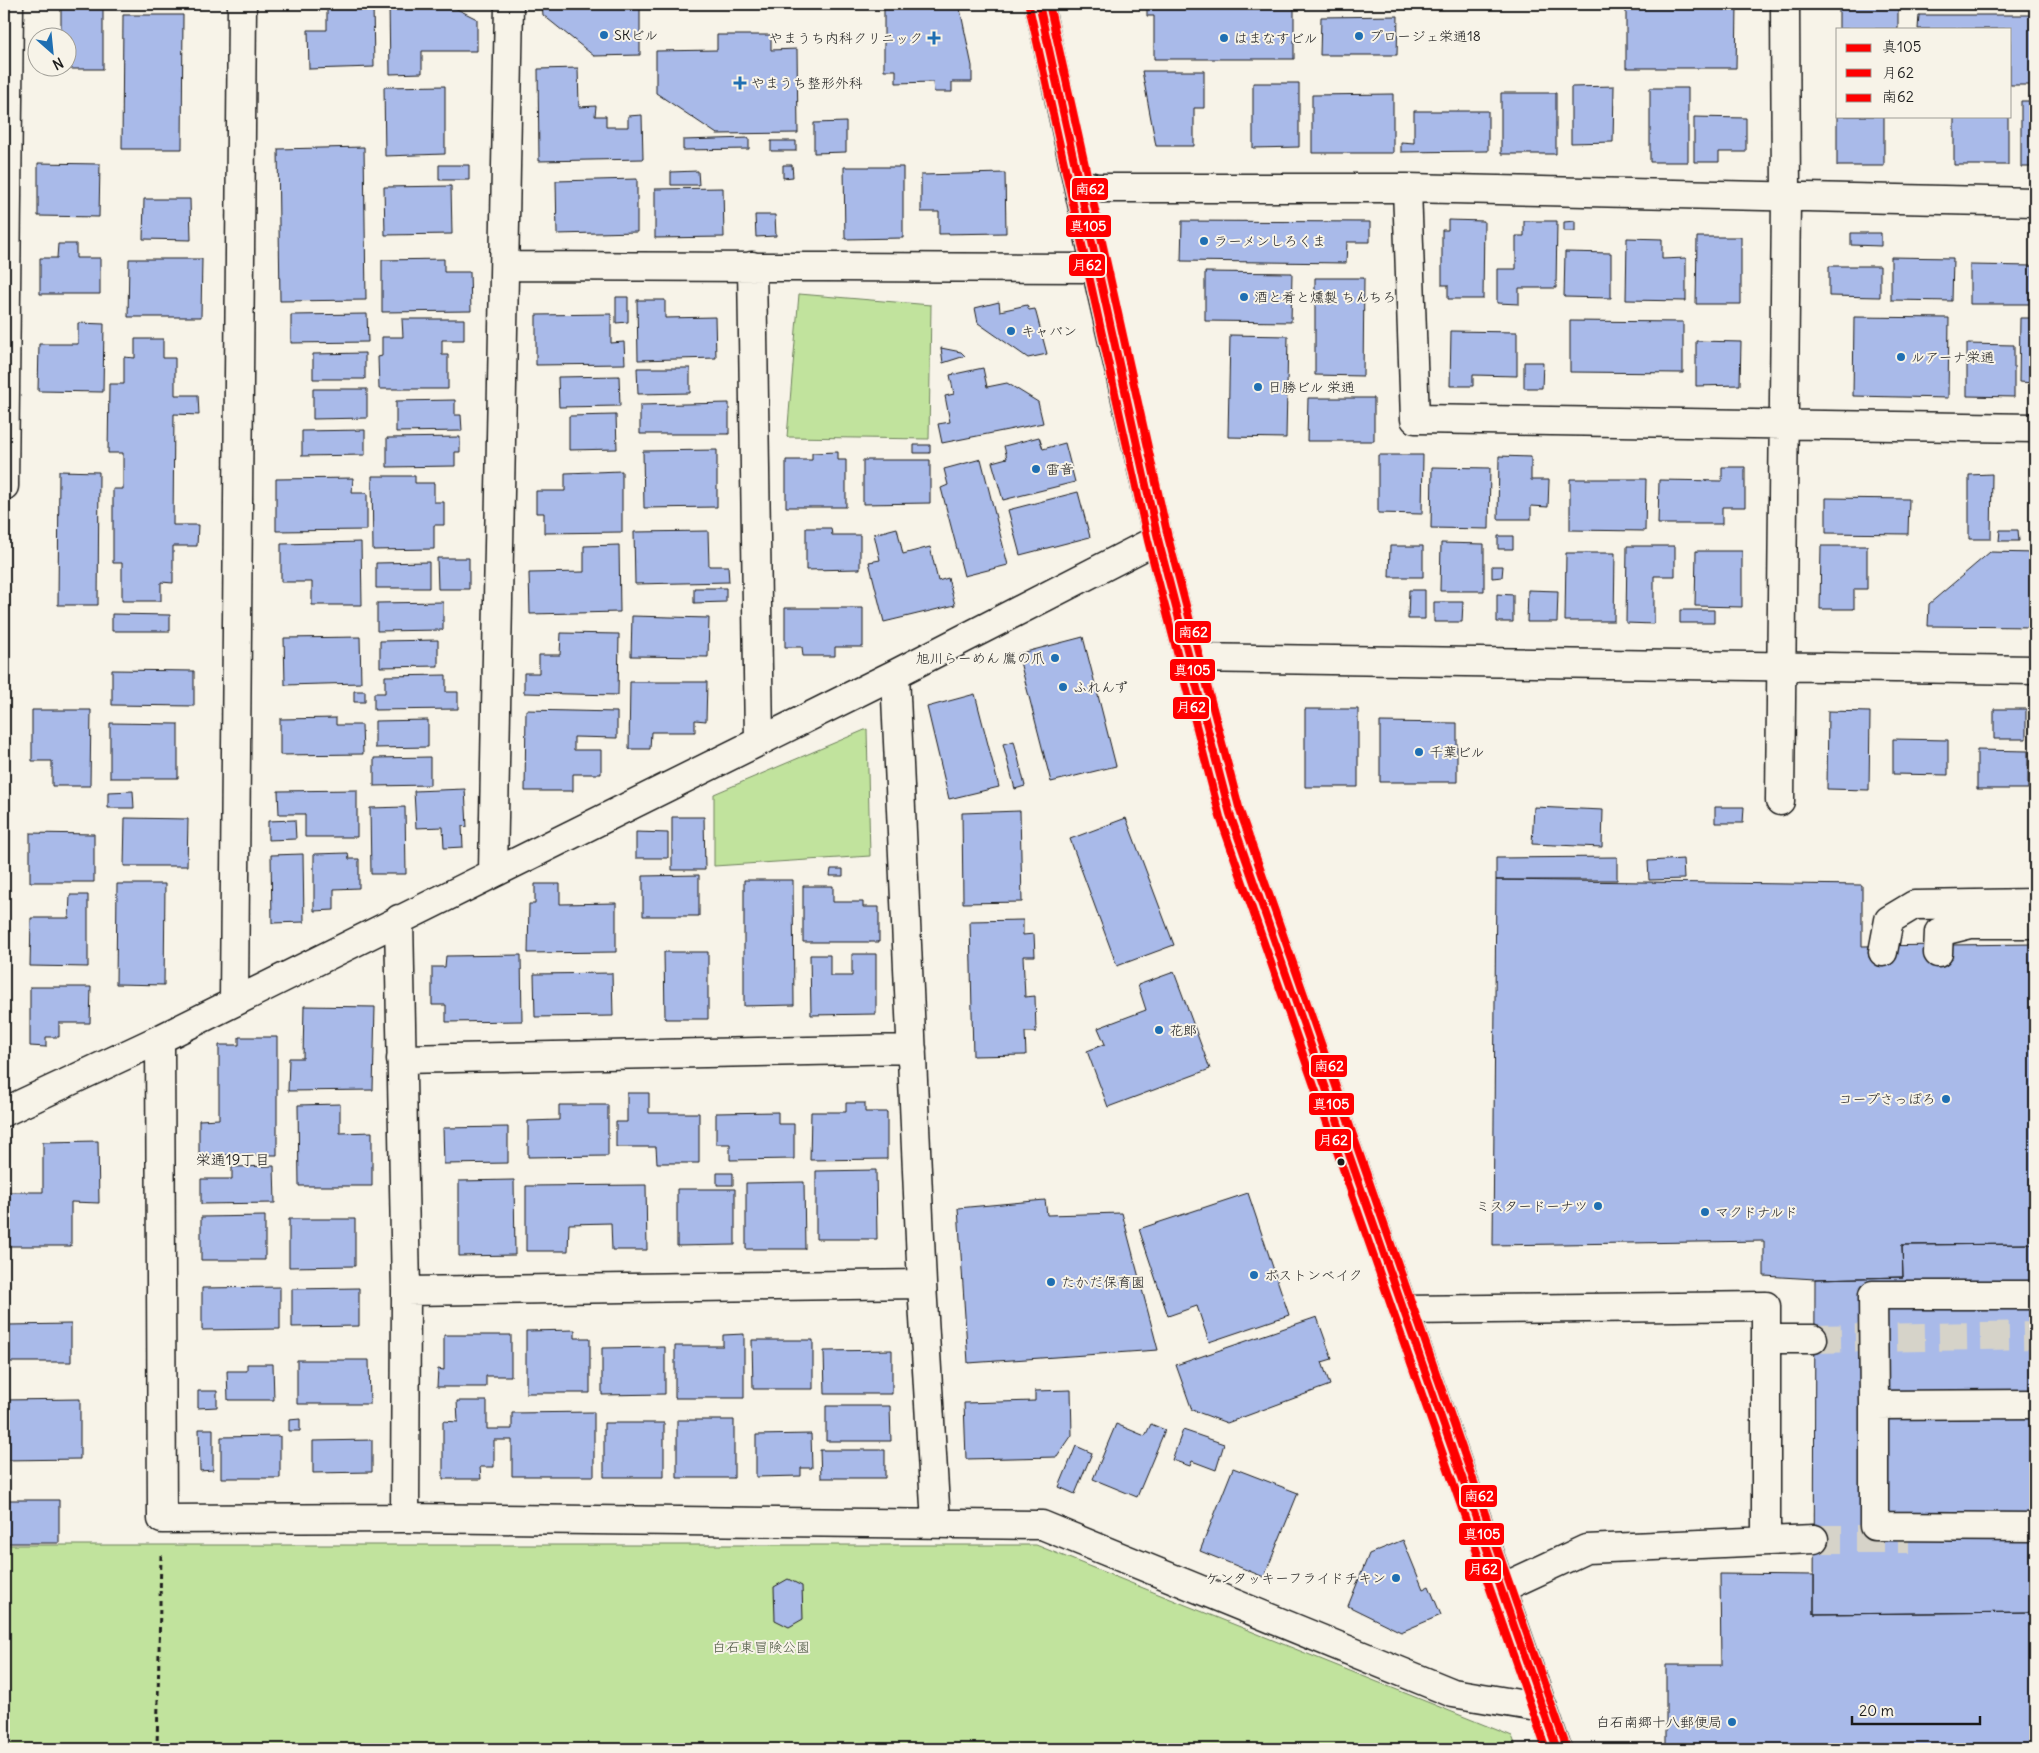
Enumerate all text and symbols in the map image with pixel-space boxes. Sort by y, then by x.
place label: SKビル [614,26,658,44]
place label: プロージェ栄通18 [1369,27,1481,45]
north arrow [28,28,78,78]
legend [1836,28,2012,118]
marker: SKビル [598,29,610,41]
place label: やまうち内科クリニック [769,29,923,47]
place label: はまなすビル [1234,29,1318,47]
marker: プロージェ栄通18 [1353,30,1365,42]
marker: やまうち内科クリニック [927,31,941,45]
marker: はまなすビル [1218,32,1230,44]
text: 真105 [1882,37,1921,56]
text: N [50,53,66,74]
text: 月62 [1882,63,1914,82]
place label: やまうち整形外科 [751,74,863,92]
marker: やまうち整形外科 [733,76,747,90]
text: 南62 [1882,87,1914,106]
line badge: 南62 [1071,177,1109,201]
text: 南62 [1075,180,1105,198]
line badge: 真105 [1065,214,1112,238]
text: 真105 [1070,217,1106,235]
place label: ラーメンしろくま [1214,232,1326,250]
marker: ラーメンしろくま [1198,235,1210,247]
line badge: 月62 [1068,253,1106,277]
text: 月62 [1072,256,1102,274]
place label: 酒と肴と燻製 ちんちろ [1254,288,1397,306]
marker: 酒と肴と燻製 ちんちろ [1238,291,1250,303]
place label: キャバン [1021,322,1077,340]
marker: キャバン [1005,325,1017,337]
place label: ルアーナ栄通 [1911,348,1994,366]
marker: ルアーナ栄通 [1895,351,1907,363]
place label: 日勝ビル 栄通 [1268,378,1355,396]
marker: 日勝ビル 栄通 [1252,381,1264,393]
place label: 雷音 [1046,460,1074,478]
marker: 雷音 [1030,463,1042,475]
line badge: 南62 [1174,620,1212,644]
text: 南62 [1178,623,1208,641]
place label: 旭川らーめん 鷹の爪 [916,649,1045,667]
marker: 旭川らーめん 鷹の爪 [1049,652,1061,664]
line badge: 真105 [1169,658,1216,682]
text: 真105 [1174,661,1210,679]
place label: ふれんず [1073,678,1128,696]
marker: ふれんず [1057,681,1069,693]
line badge: 月62 [1172,696,1210,720]
text: 月62 [1176,698,1206,716]
place label: 千葉ビル [1429,743,1485,761]
marker: 千葉ビル [1413,746,1425,758]
place label: 花郎 [1169,1021,1197,1039]
marker: 花郎 [1153,1024,1165,1036]
line badge: 南62 [1310,1054,1348,1078]
text: 南62 [1314,1057,1344,1075]
place label: コープさっぽろ [1839,1090,1936,1108]
line badge: 真105 [1308,1092,1355,1116]
marker: コープさっぽろ [1940,1093,1952,1105]
text: 真105 [1313,1095,1349,1113]
line badge: 月62 [1314,1128,1352,1152]
text: 月62 [1318,1131,1348,1149]
district label: 栄通19丁目 [196,1150,270,1169]
unlabelled marker [1336,1157,1346,1167]
place label: ミスタードーナツ [1476,1197,1588,1215]
marker: ミスタードーナツ [1592,1200,1604,1212]
place label: マクドナルド [1715,1203,1798,1221]
marker: マクドナルド [1699,1206,1711,1218]
place label: ボストンベイク [1264,1266,1363,1284]
marker: ボストンベイク [1248,1269,1260,1281]
place label: たかだ保育園 [1061,1273,1145,1291]
marker: たかだ保育園 [1045,1276,1057,1288]
line badge: 南62 [1460,1484,1498,1508]
text: 南62 [1464,1487,1494,1505]
line badge: 真105 [1458,1522,1505,1546]
text: 真105 [1464,1525,1500,1543]
line badge: 月62 [1464,1558,1502,1582]
text: 月62 [1468,1560,1498,1578]
place label: ケンタッキーフライドチキン [1206,1569,1386,1587]
marker: ケンタッキーフライドチキン [1390,1572,1402,1584]
park label: 白石東冒険公園 [712,1638,810,1656]
scale bar [1852,1693,1979,1725]
text: 20 m [1859,1701,1894,1720]
place label: 白石南郷十八郵便局 [1596,1713,1722,1731]
marker: 白石南郷十八郵便局 [1726,1716,1738,1728]

